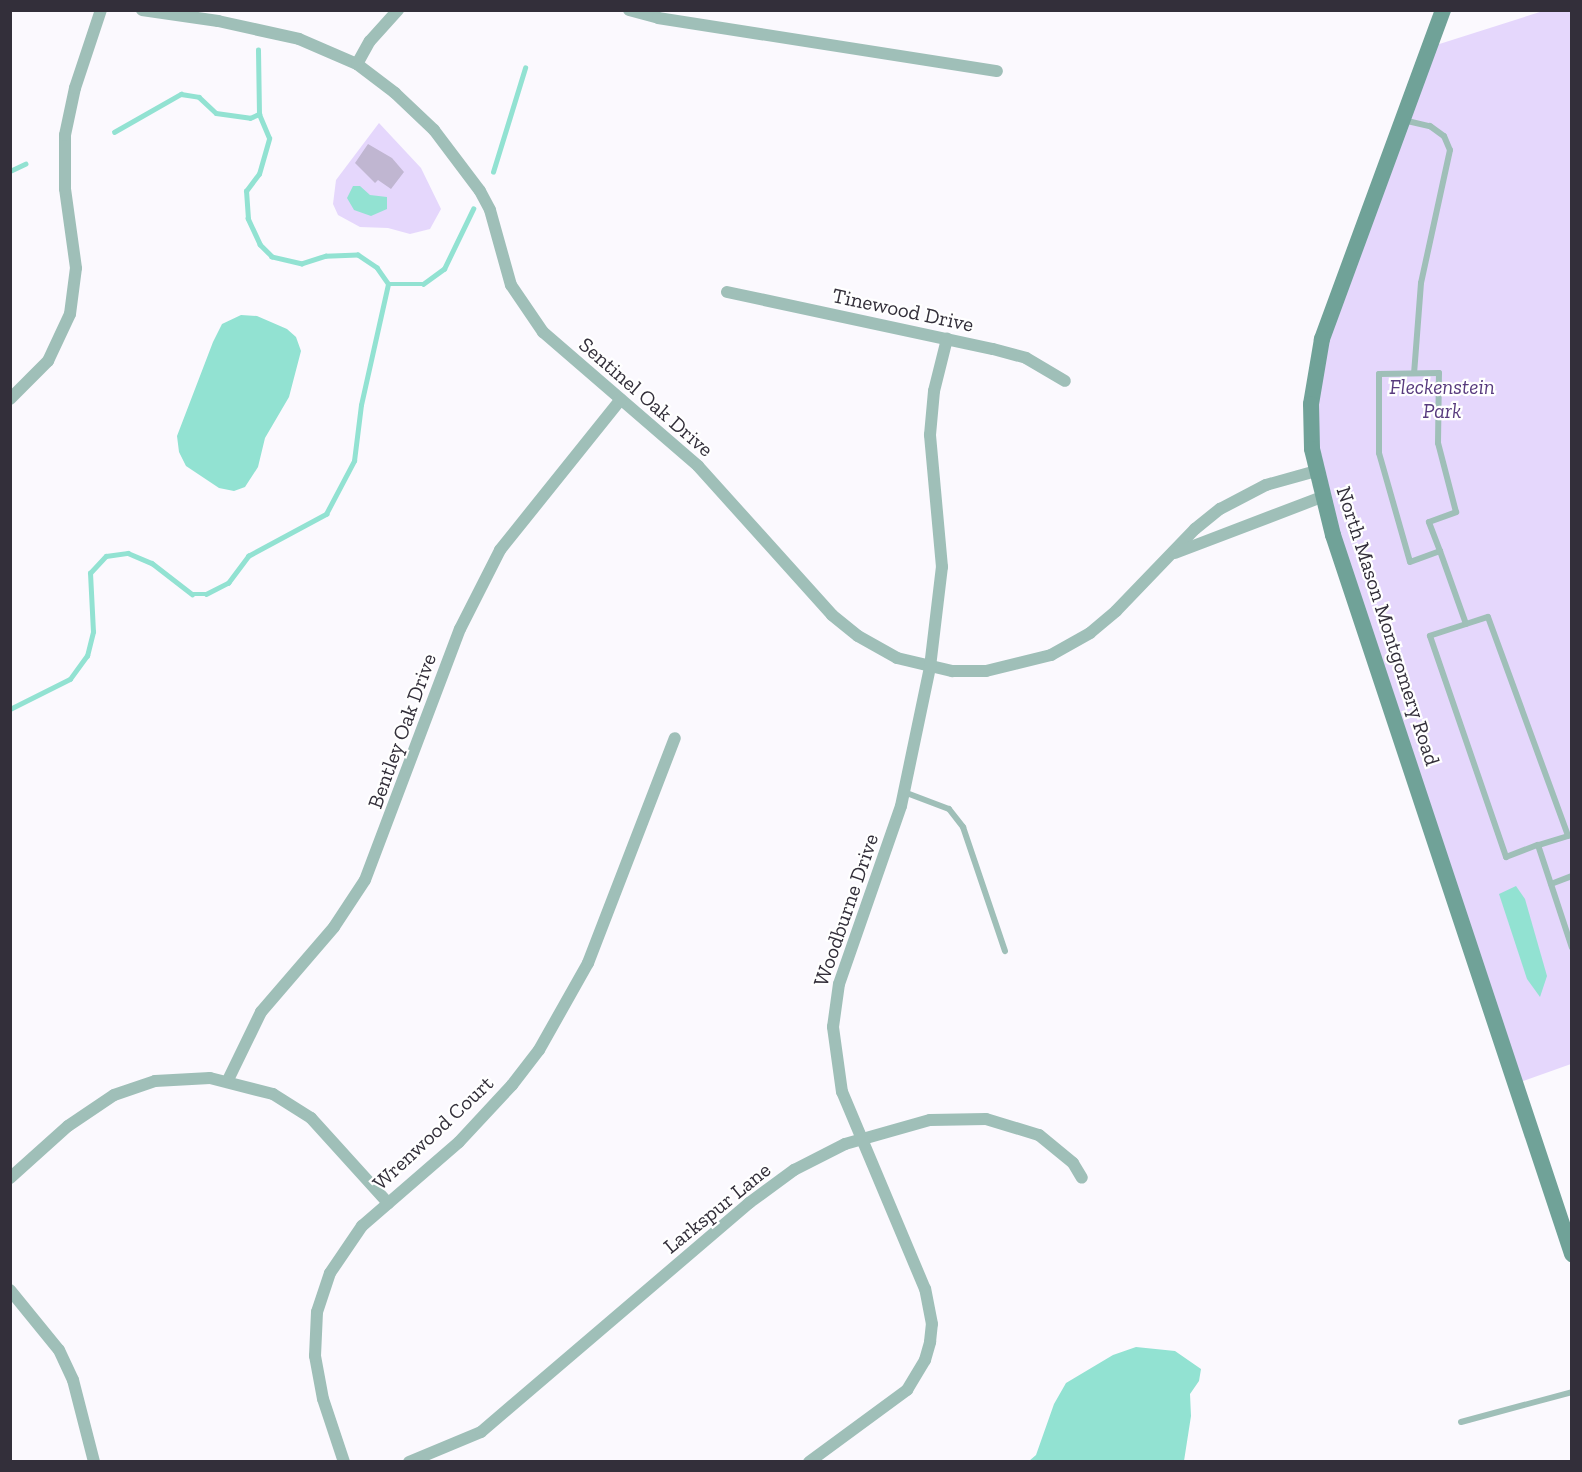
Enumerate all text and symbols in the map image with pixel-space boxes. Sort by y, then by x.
street label: Tinewood Drive [830,283,976,337]
street label: Sentinel Oak Drive [574,332,718,462]
park label: Fleckenstein Park [1389,374,1495,424]
street label: North Mason Montgomery Road [1331,483,1445,769]
street label: Bentley Oak Drive [362,650,442,812]
street label: Woodburne Drive [808,830,884,990]
street label: Wrenwood Court [368,1071,498,1195]
street label: Larkspur Lane [658,1157,776,1259]

